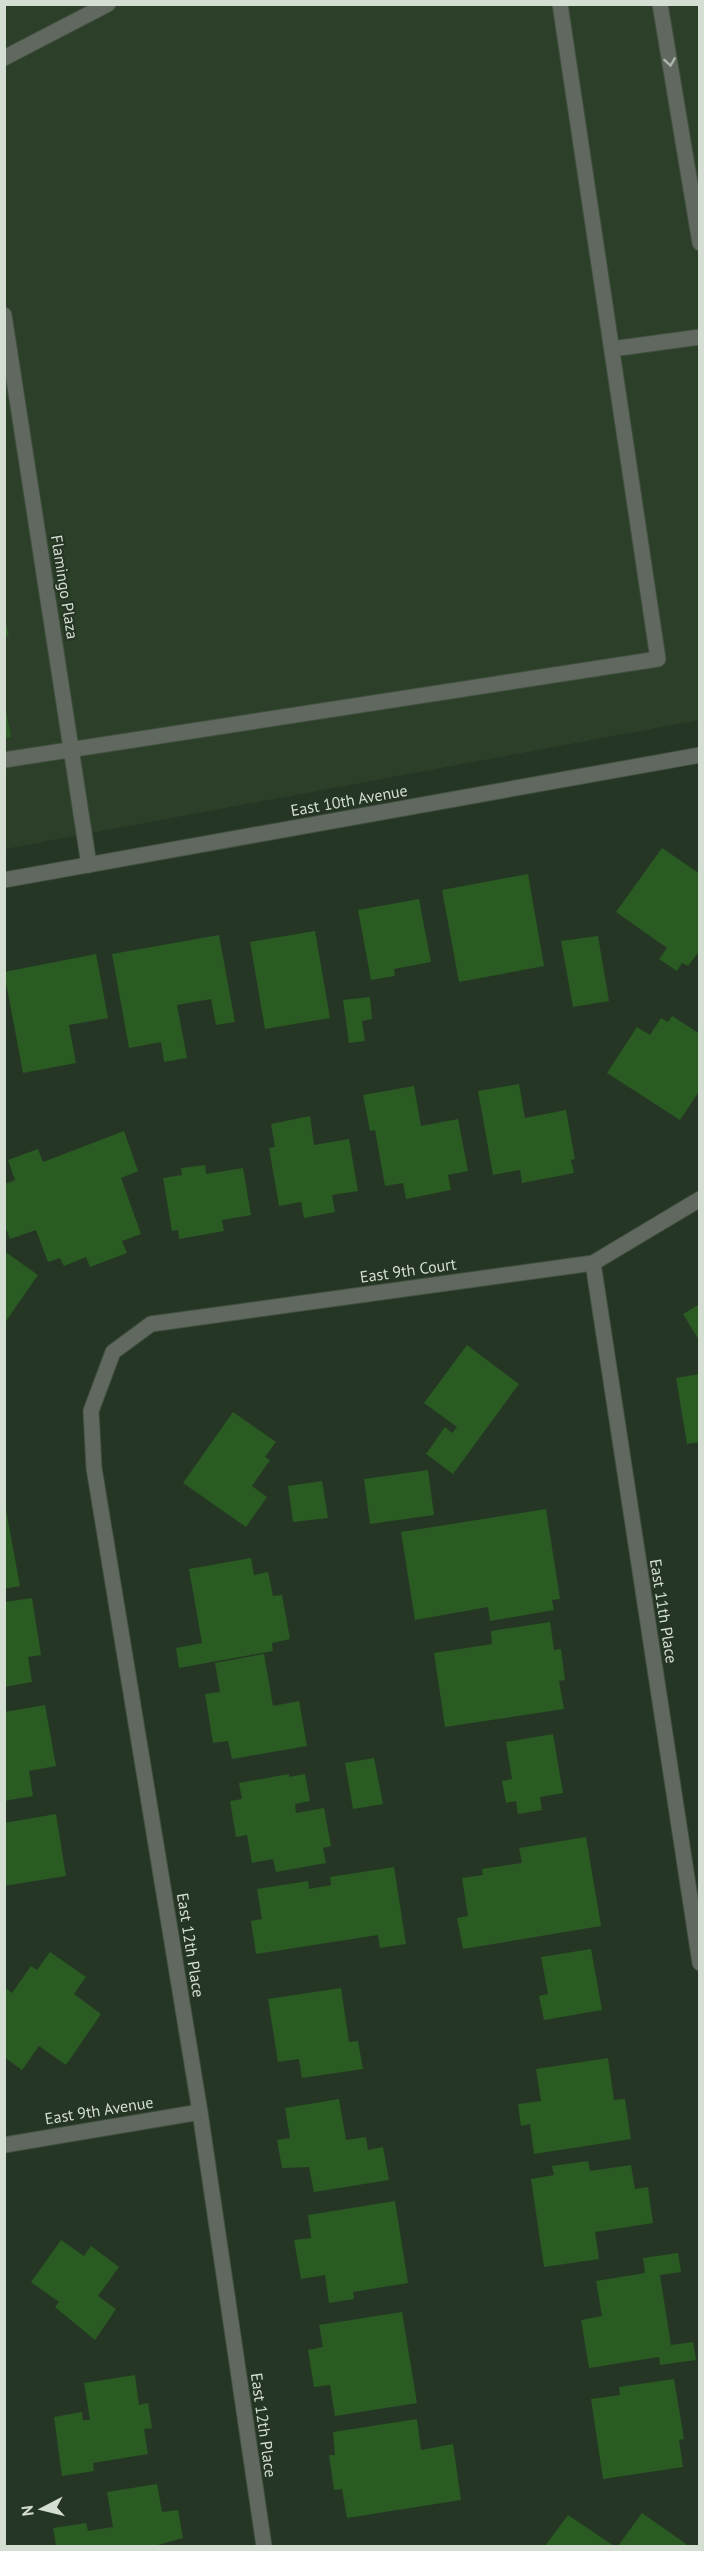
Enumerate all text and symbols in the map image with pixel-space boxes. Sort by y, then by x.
one-way arrow [663,57,676,67]
street label: Flamingo Plaza [47,534,83,640]
street label: East 10th Avenue [289,780,409,820]
street label: East 9th Court [358,1253,458,1287]
street label: East 11th Place [646,1557,682,1665]
street label: East 12th Place [173,1891,209,1999]
street label: East 9th Avenue [43,2092,155,2128]
street label: East 12th Place [247,2371,281,2479]
north arrow [12,2479,72,2539]
text: N [17,2504,38,2517]

